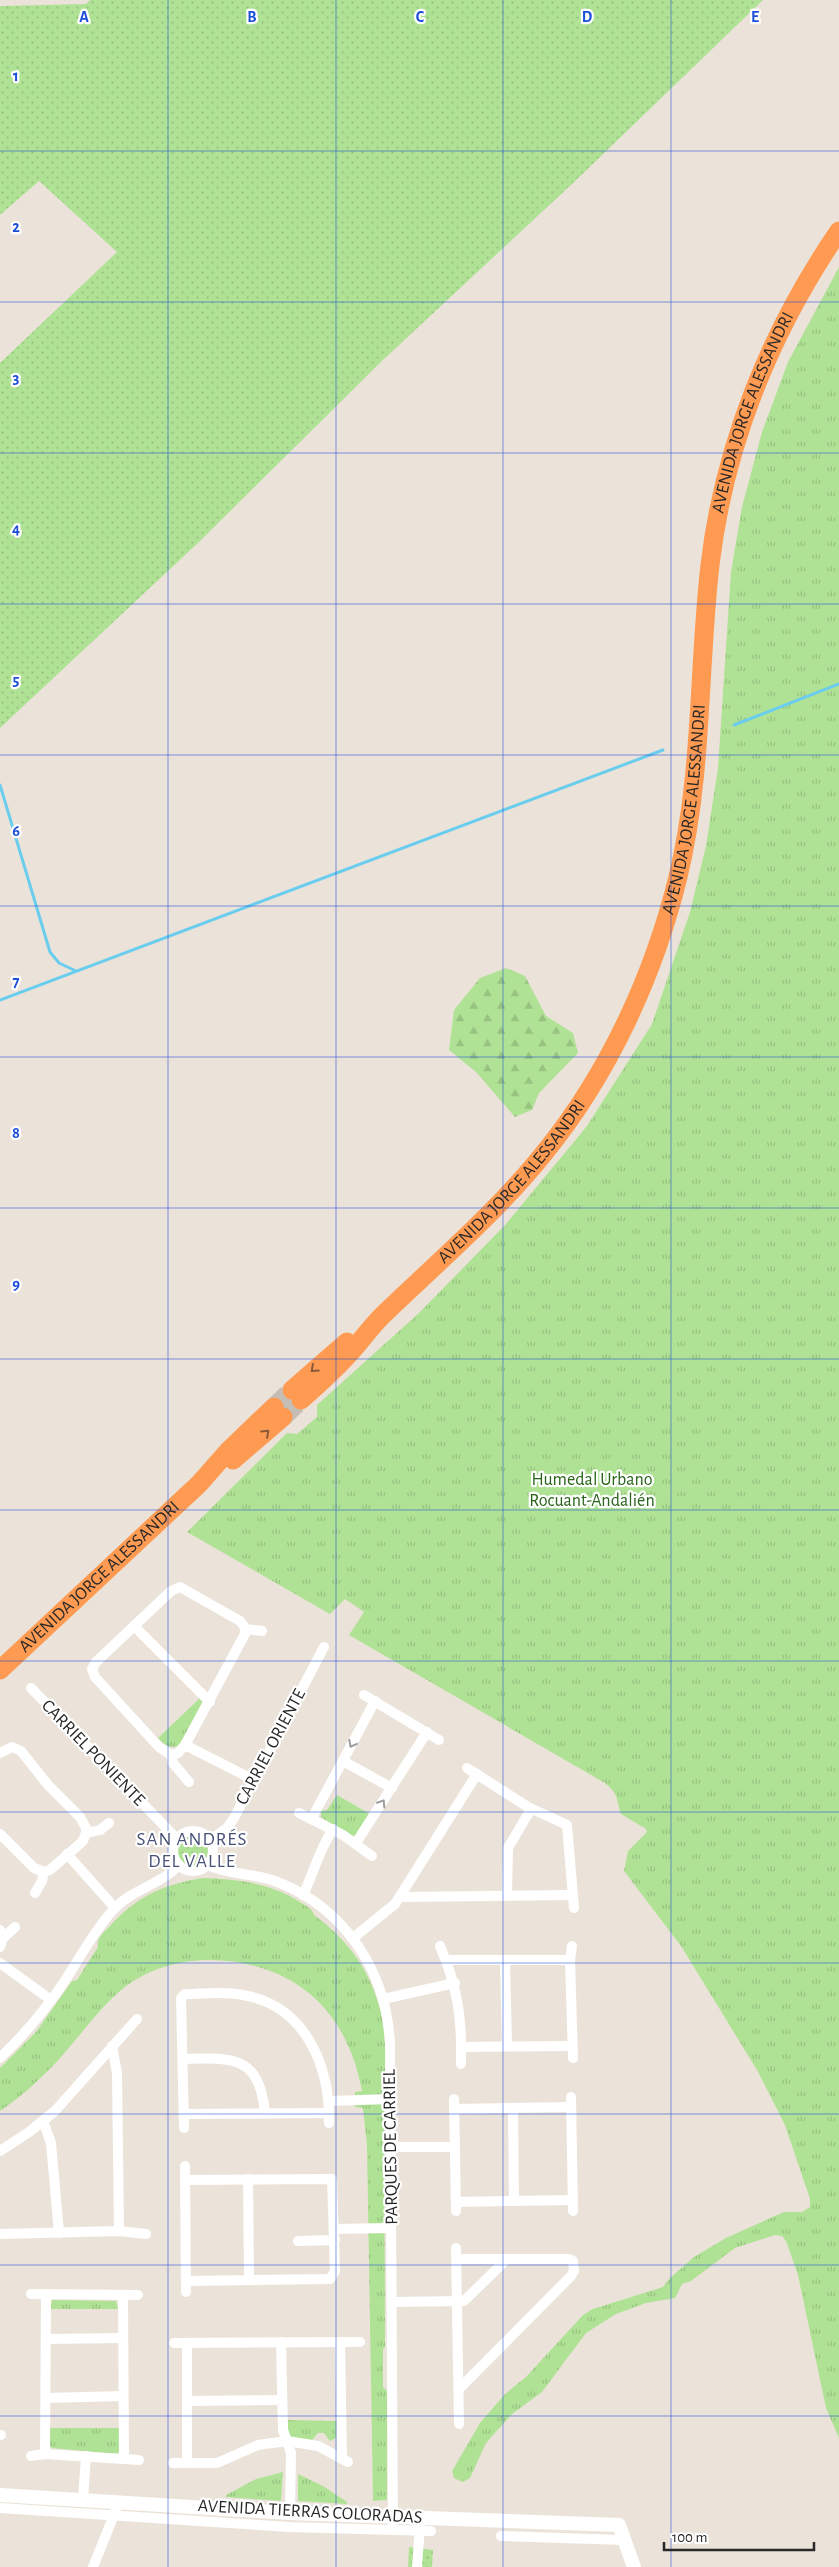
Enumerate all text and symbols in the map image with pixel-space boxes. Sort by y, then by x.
text: A [79,9,89,25]
text: B [247,9,257,25]
text: C [416,9,425,25]
text: D [582,9,593,25]
text: E [751,9,759,25]
text: 1 [13,68,19,84]
text: 2 [12,219,20,235]
street label: AVENIDA JORGE ALESSANDRI [709,309,797,515]
text: 3 [13,370,20,386]
text: 4 [12,521,20,537]
text: 5 [13,672,20,688]
street label: AVENIDA JORGE ALESSANDRI [659,704,709,917]
text: 6 [12,823,20,839]
text: 7 [13,974,20,990]
street label: AVENIDA JORGE ALESSANDRI [435,1097,589,1267]
text: 8 [12,1125,20,1141]
text: 9 [12,1276,20,1292]
one-way arrow [311,1363,320,1372]
one-way arrow [260,1430,269,1439]
park label: Humedal Urbano Rocuant-Andalién [529,1471,655,1510]
street label: AVENIDA JORGE ALESSANDRI [16,1498,183,1656]
street label: CARRIEL ORIENTE [233,1686,309,1808]
street label: CARRIEL PONIENTE [38,1696,148,1810]
one-way arrow [348,1739,358,1748]
one-way arrow [376,1799,385,1808]
district label: SAN ANDRÉS DEL VALLE [137,1828,247,1871]
street label: PARQUES DE CARRIEL [381,2069,401,2225]
street label: AVENIDA TIERRAS COLORADAS [197,2497,423,2527]
scale bar [664,2520,814,2552]
text: 100 m [672,2530,707,2545]

